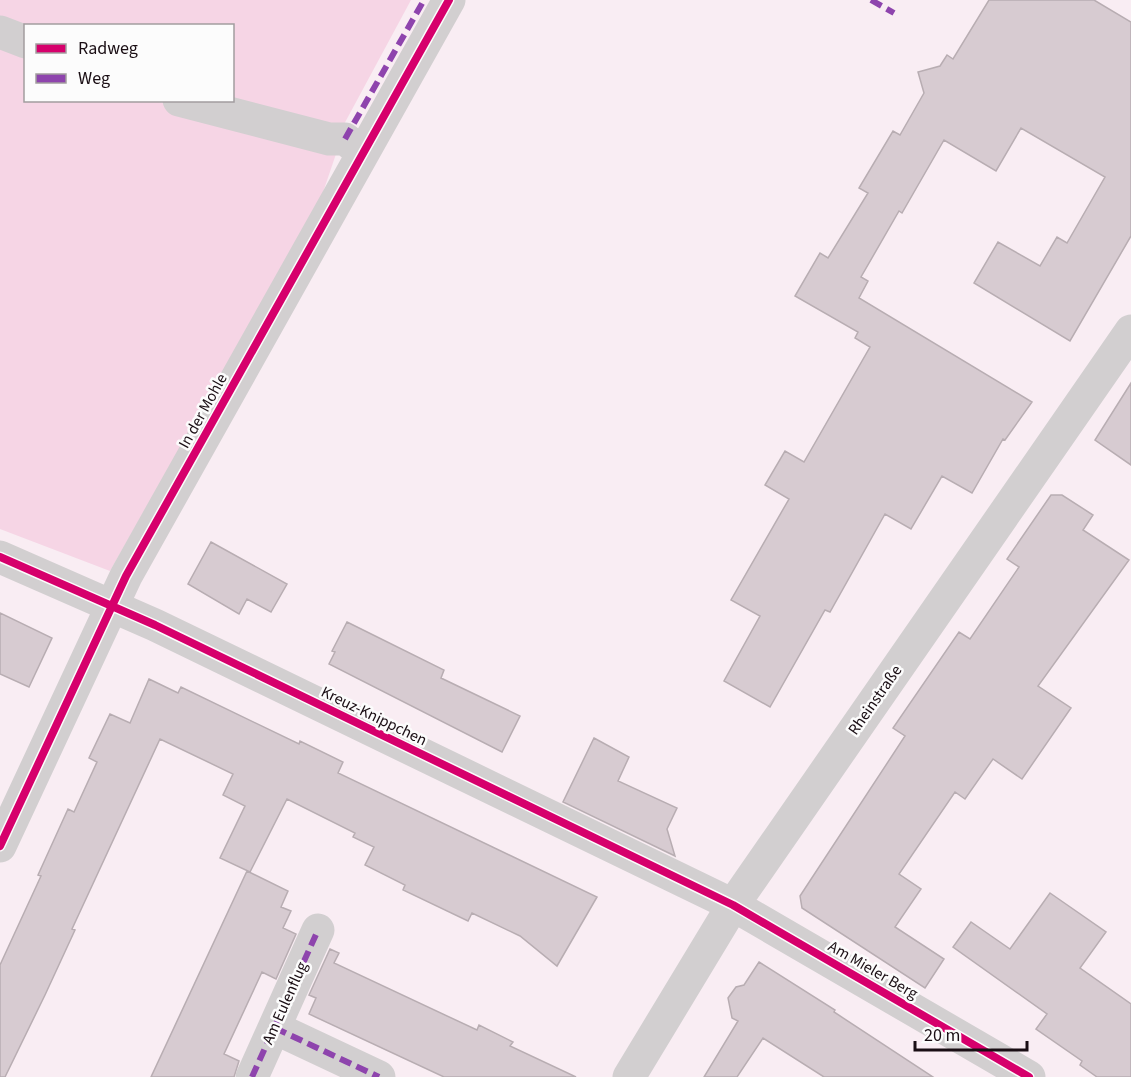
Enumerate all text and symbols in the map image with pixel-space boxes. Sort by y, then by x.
legend [24,24,234,102]
text: Radweg [78,36,138,61]
text: Weg [78,66,110,91]
street label: In der Mohle [173,369,233,453]
street label: Rheinstraße [843,661,907,739]
street label: Kreuz-Knippchen [317,681,431,751]
street label: Am Mieler Berg [824,935,922,1005]
street label: Am Eulenflug [257,958,313,1048]
scale bar [915,1014,1028,1052]
text: 20 m [924,1023,960,1048]

